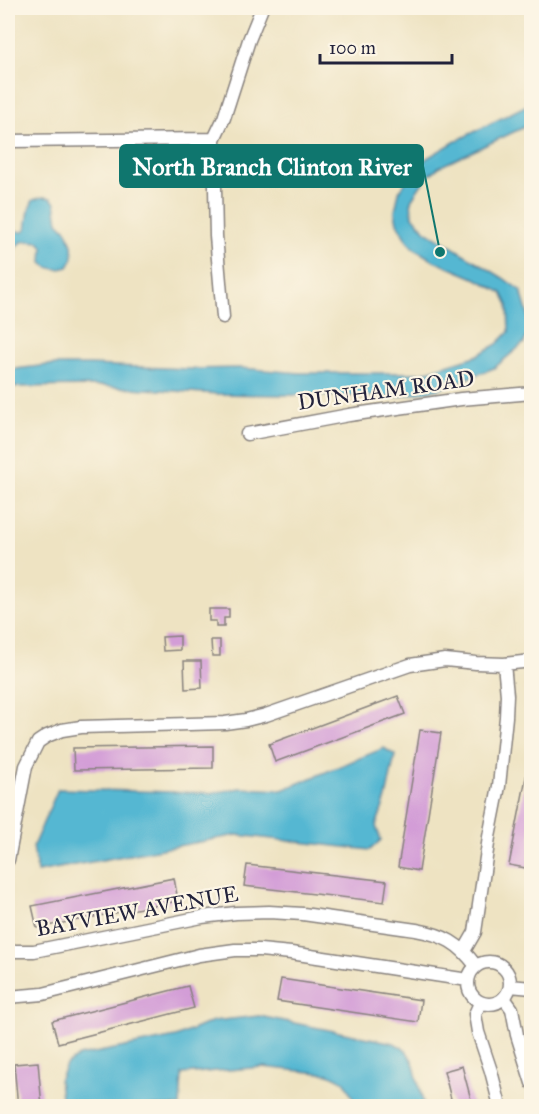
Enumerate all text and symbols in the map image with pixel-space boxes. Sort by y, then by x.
scale bar [320,27,452,65]
text: 100 m [329,37,376,59]
callout: North Branch Clinton River [120,145,423,187]
text: North Branch Clinton River [132,152,413,182]
street label: DUNHAM ROAD [296,364,476,416]
street label: BAYVIEW AVENUE [34,880,241,942]

